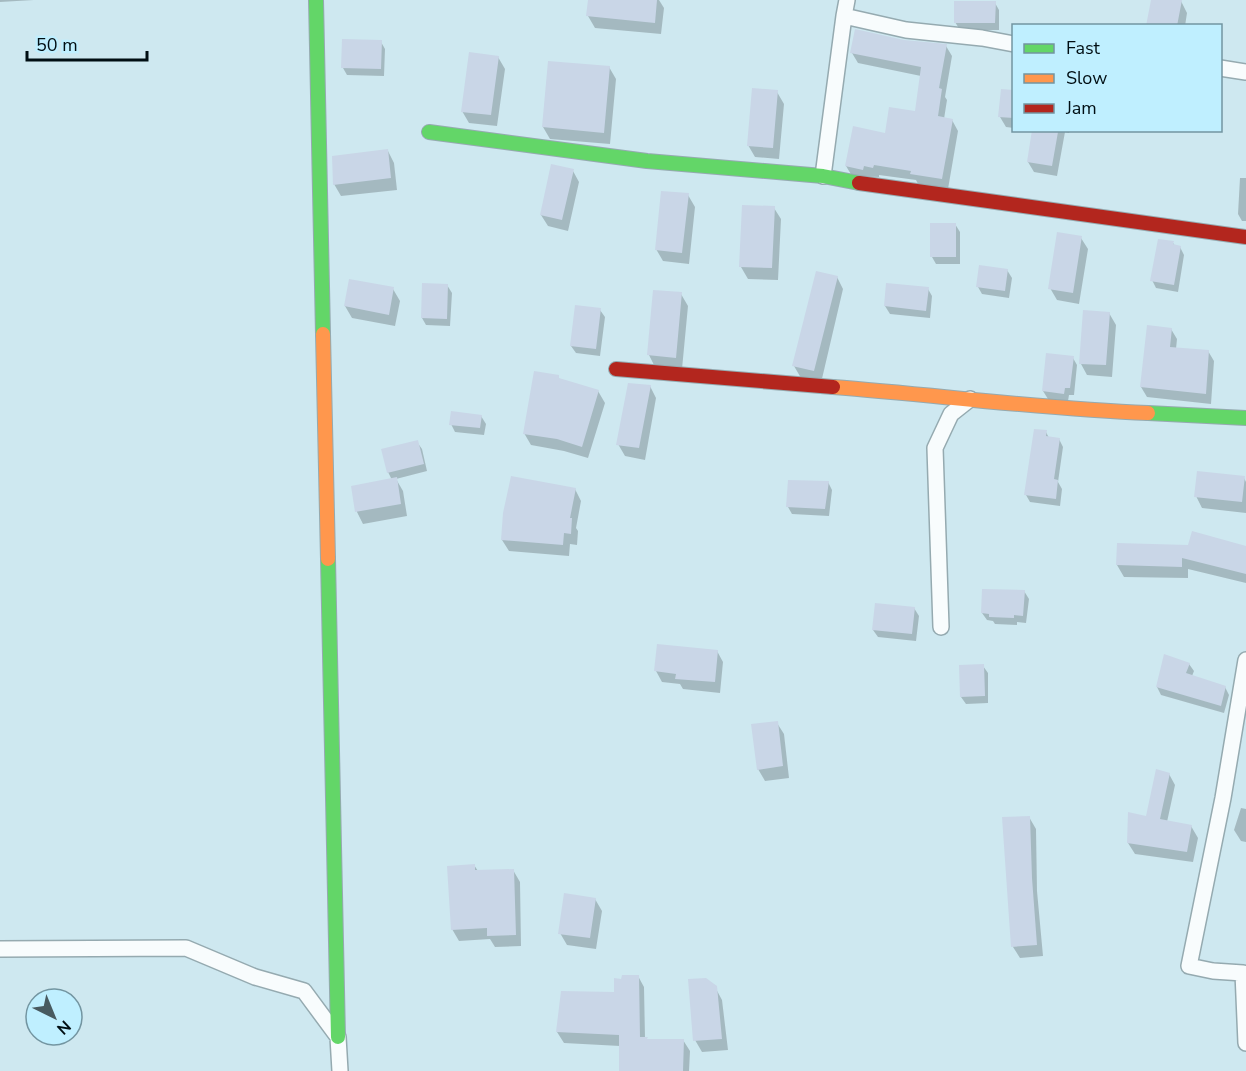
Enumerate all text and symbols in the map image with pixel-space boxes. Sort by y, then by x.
scale bar [27,24,147,62]
legend [1012,24,1222,132]
text: 50 m [36,33,78,57]
text: Fast [1066,36,1101,60]
text: Slow [1066,66,1107,90]
text: Jam [1065,96,1097,120]
north arrow [24,987,84,1047]
text: N [52,1015,75,1039]

